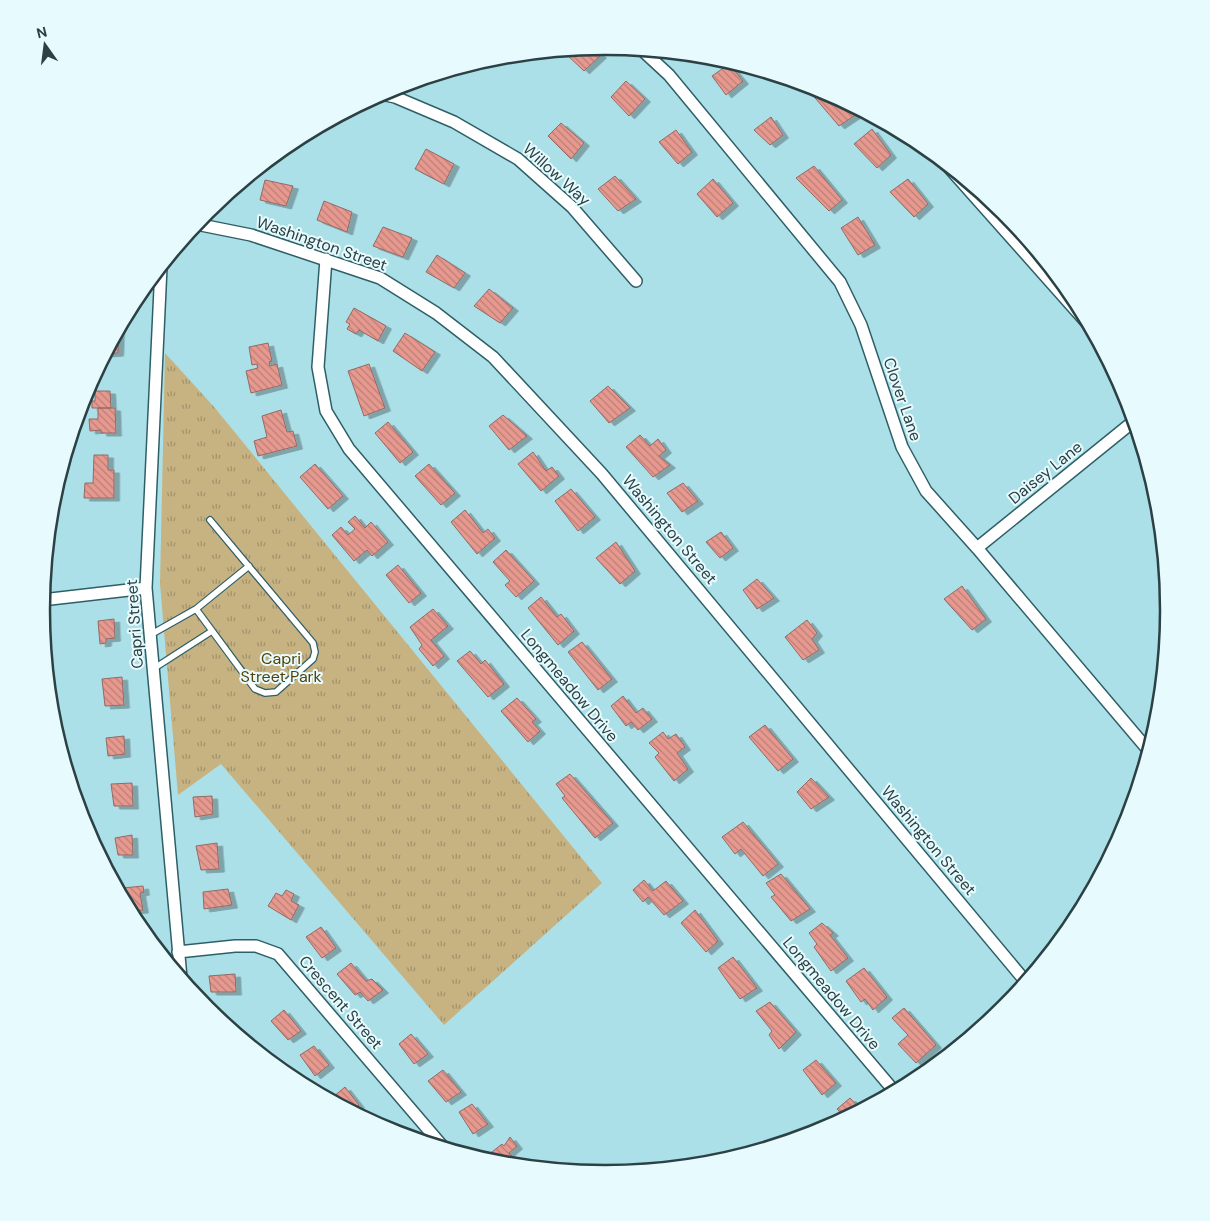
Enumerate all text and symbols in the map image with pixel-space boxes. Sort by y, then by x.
north arrow [20,20,70,70]
text: N [35,22,49,42]
street label: Willow Way [518,138,595,210]
street label: Washington Street [254,211,390,276]
street label: Clover Lane [878,355,927,444]
street label: Daisey Lane [1004,436,1086,509]
street label: Washington Street [618,470,722,589]
street label: Capri Street [121,579,148,669]
street label: Longmeadow Drive [516,624,623,746]
park label: Capri Street Park [240,648,322,687]
street label: Washington Street [877,781,981,900]
street label: Longmeadow Drive [778,932,885,1054]
street label: Crescent Street [294,951,387,1054]

